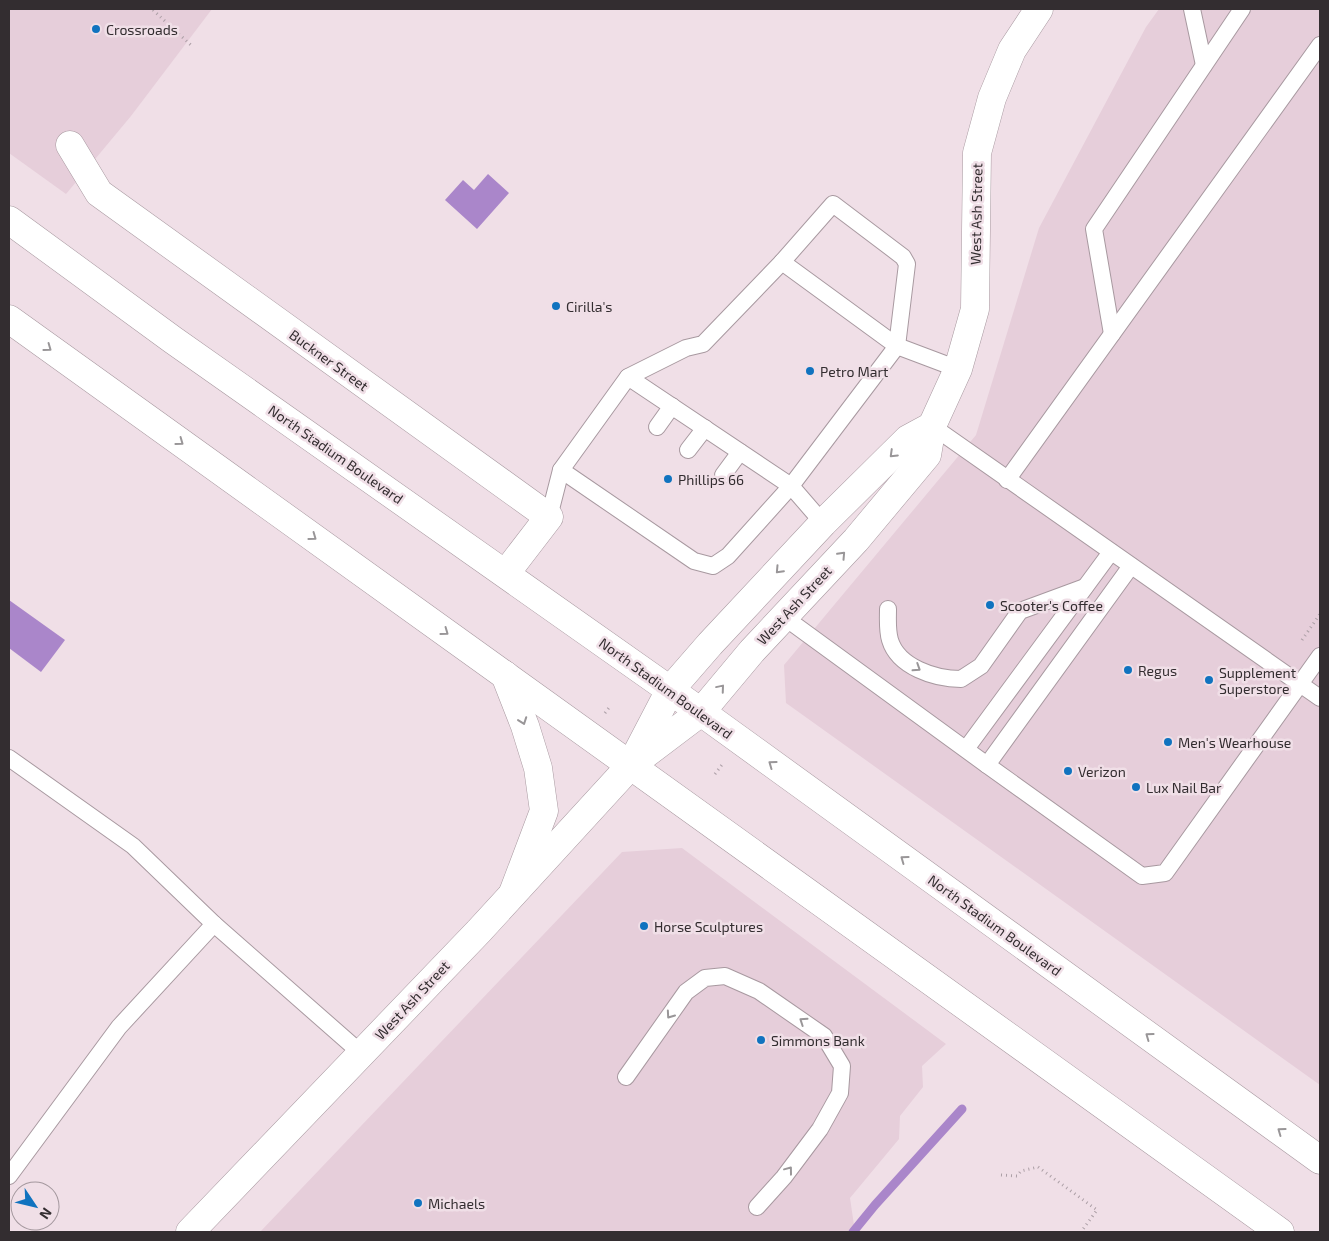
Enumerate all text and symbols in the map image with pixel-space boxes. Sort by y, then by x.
place label: Crossroads [106,21,178,38]
marker: Crossroads [90,23,102,35]
street label: West Ash Street [967,163,985,265]
place label: Cirilla's [566,298,612,315]
marker: Cirilla's [550,300,562,312]
street label: Buckner Street [286,326,372,394]
one-way arrow [42,342,52,351]
place label: Petro Mart [820,363,888,380]
marker: Petro Mart [804,365,816,377]
street label: North Stadium Boulevard [265,401,407,507]
one-way arrow [175,436,184,446]
one-way arrow [890,448,899,457]
place label: Phillips 66 [678,471,744,488]
marker: Phillips 66 [662,473,674,485]
one-way arrow [307,531,316,540]
one-way arrow [836,552,845,561]
street label: West Ash Street [753,562,835,648]
one-way arrow [776,564,785,573]
place label: Scooter's Coffee [1000,597,1103,614]
marker: Scooter's Coffee [984,599,996,611]
one-way arrow [439,626,449,635]
street label: North Stadium Boulevard [596,634,736,742]
one-way arrow [911,661,920,671]
place label: Regus [1138,662,1177,679]
marker: Regus [1122,664,1134,676]
place label: Supplement Superstore [1219,664,1296,697]
marker: Supplement Superstore [1203,674,1215,686]
one-way arrow [715,685,723,694]
one-way arrow [517,716,527,725]
place label: Men's Wearhouse [1178,734,1291,751]
marker: Men's Wearhouse [1162,736,1174,748]
one-way arrow [768,761,778,770]
place label: Verizon [1078,763,1126,780]
marker: Verizon [1062,765,1074,777]
place label: Lux Nail Bar [1146,779,1222,796]
marker: Lux Nail Bar [1130,781,1142,793]
one-way arrow [900,856,910,865]
street label: North Stadium Boulevard [925,871,1065,979]
place label: Horse Sculptures [654,918,763,935]
marker: Horse Sculptures [638,920,650,932]
street label: West Ash Street [371,957,453,1043]
one-way arrow [667,1009,676,1018]
one-way arrow [800,1018,809,1028]
place label: Simmons Bank [771,1032,865,1049]
one-way arrow [1145,1033,1155,1042]
marker: Simmons Bank [755,1034,767,1046]
one-way arrow [1277,1128,1287,1137]
one-way arrow [783,1166,792,1176]
north arrow [10,1181,60,1231]
place label: Michaels [428,1195,485,1212]
marker: Michaels [412,1197,424,1209]
text: N [36,1205,56,1223]

